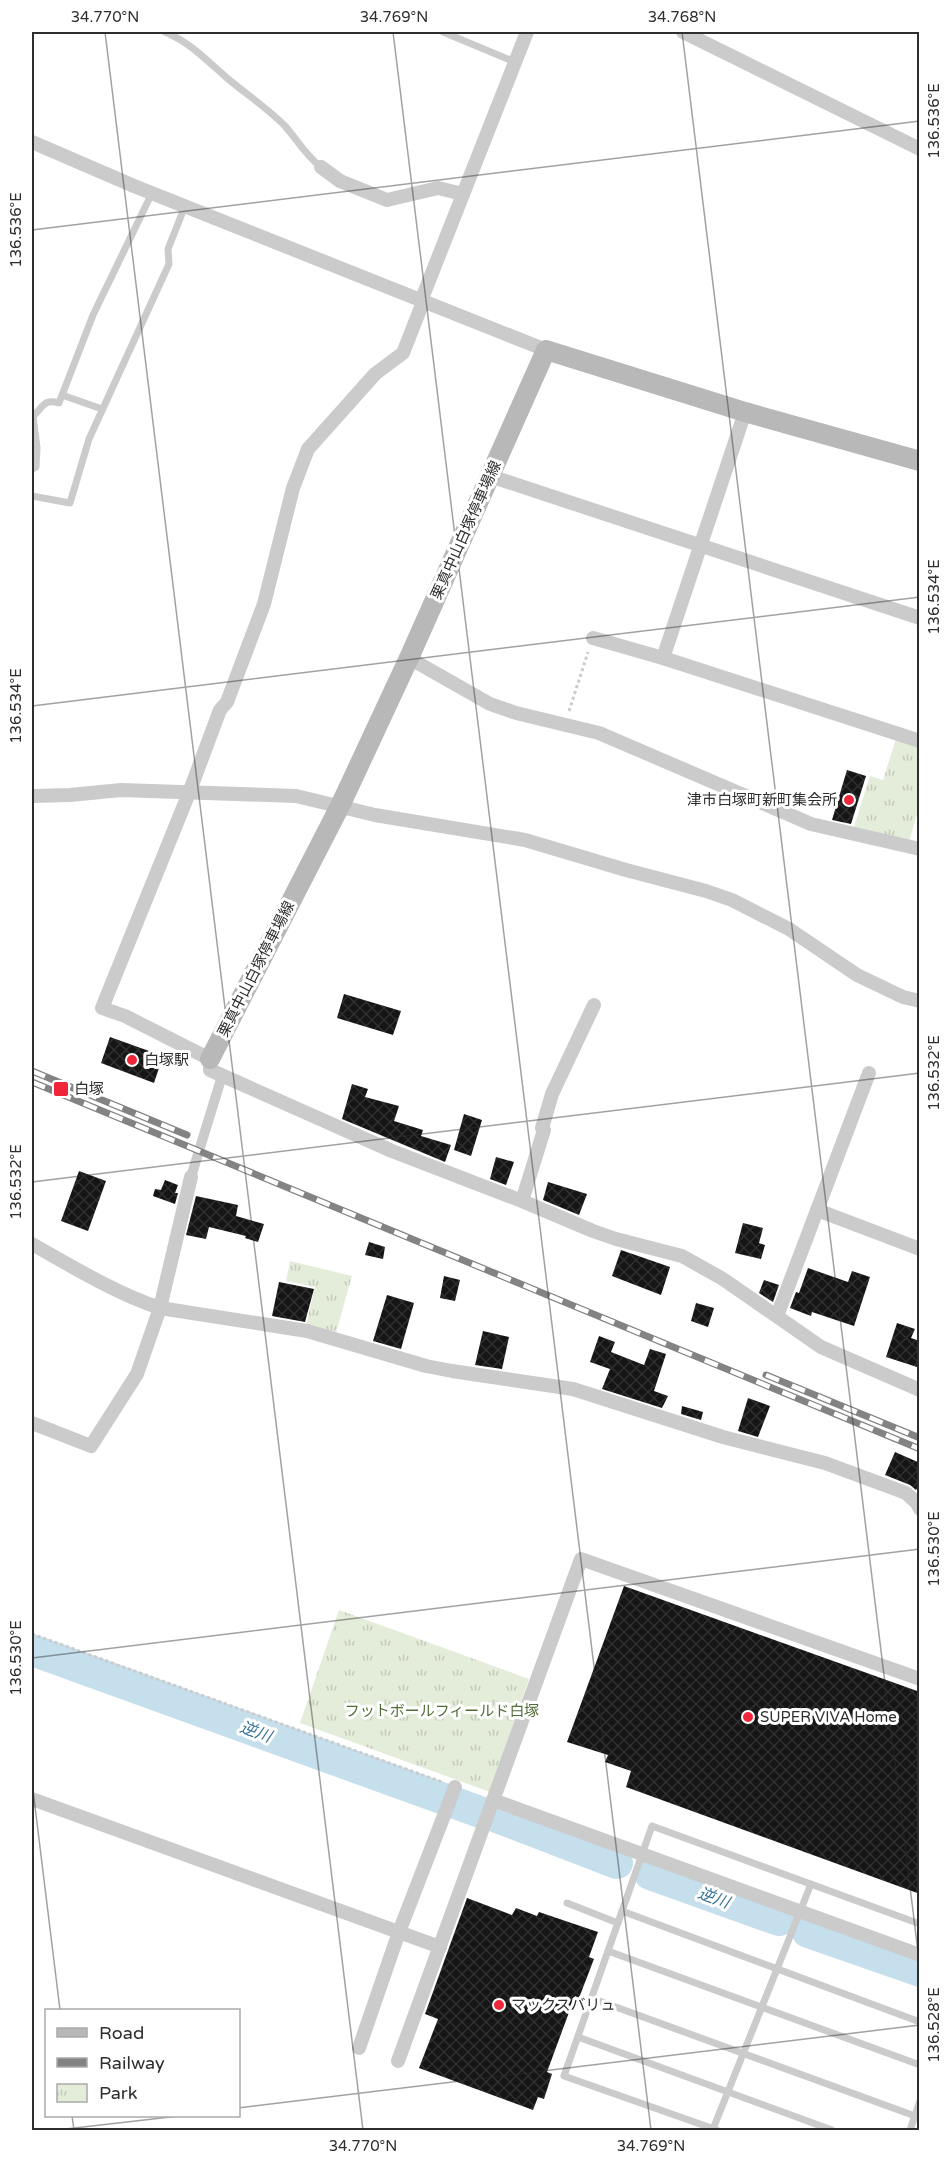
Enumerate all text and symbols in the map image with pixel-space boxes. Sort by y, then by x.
text: 34.770°N [71,8,139,26]
text: 34.769°N [360,8,428,26]
text: 34.768°N [648,8,716,26]
text: 136.536°E [925,83,943,159]
text: 136.536°E [7,192,25,268]
street label: 栗真中山白塚停車場線 [427,458,505,602]
text: 136.534°E [925,559,943,635]
text: 136.534°E [7,668,25,744]
place label: 津市白塚町新町集会所 [687,791,837,809]
marker: 津市白塚町新町集会所 [842,793,856,807]
street label: 栗真中山白塚停車場線 [214,898,298,1040]
text: 136.532°E [925,1035,943,1111]
place label: 白塚駅 [144,1051,189,1069]
marker: 白塚駅 [125,1053,139,1067]
marker: 白塚 [52,1080,70,1098]
place label: 白塚 [74,1080,104,1098]
text: 136.532°E [7,1144,25,1220]
text: 136.530°E [925,1511,943,1587]
text: 136.530°E [7,1620,25,1696]
park label: フットボールフィールド白塚 [345,1702,539,1720]
place label: SUPER VIVA Home [760,1708,897,1726]
marker: SUPER VIVA Home [741,1710,755,1724]
water label: 逆川 [237,1717,276,1747]
water label: 逆川 [695,1883,734,1913]
text: 136.528°E [925,1987,943,2063]
place label: マックスバリュ [511,1996,616,2014]
marker: マックスバリュ [492,1998,506,2012]
legend [45,2009,240,2117]
text: Road [99,2022,144,2044]
text: Railway [99,2052,165,2074]
text: Park [99,2082,138,2104]
text: 34.770°N [329,2137,397,2155]
text: 34.769°N [617,2137,685,2155]

